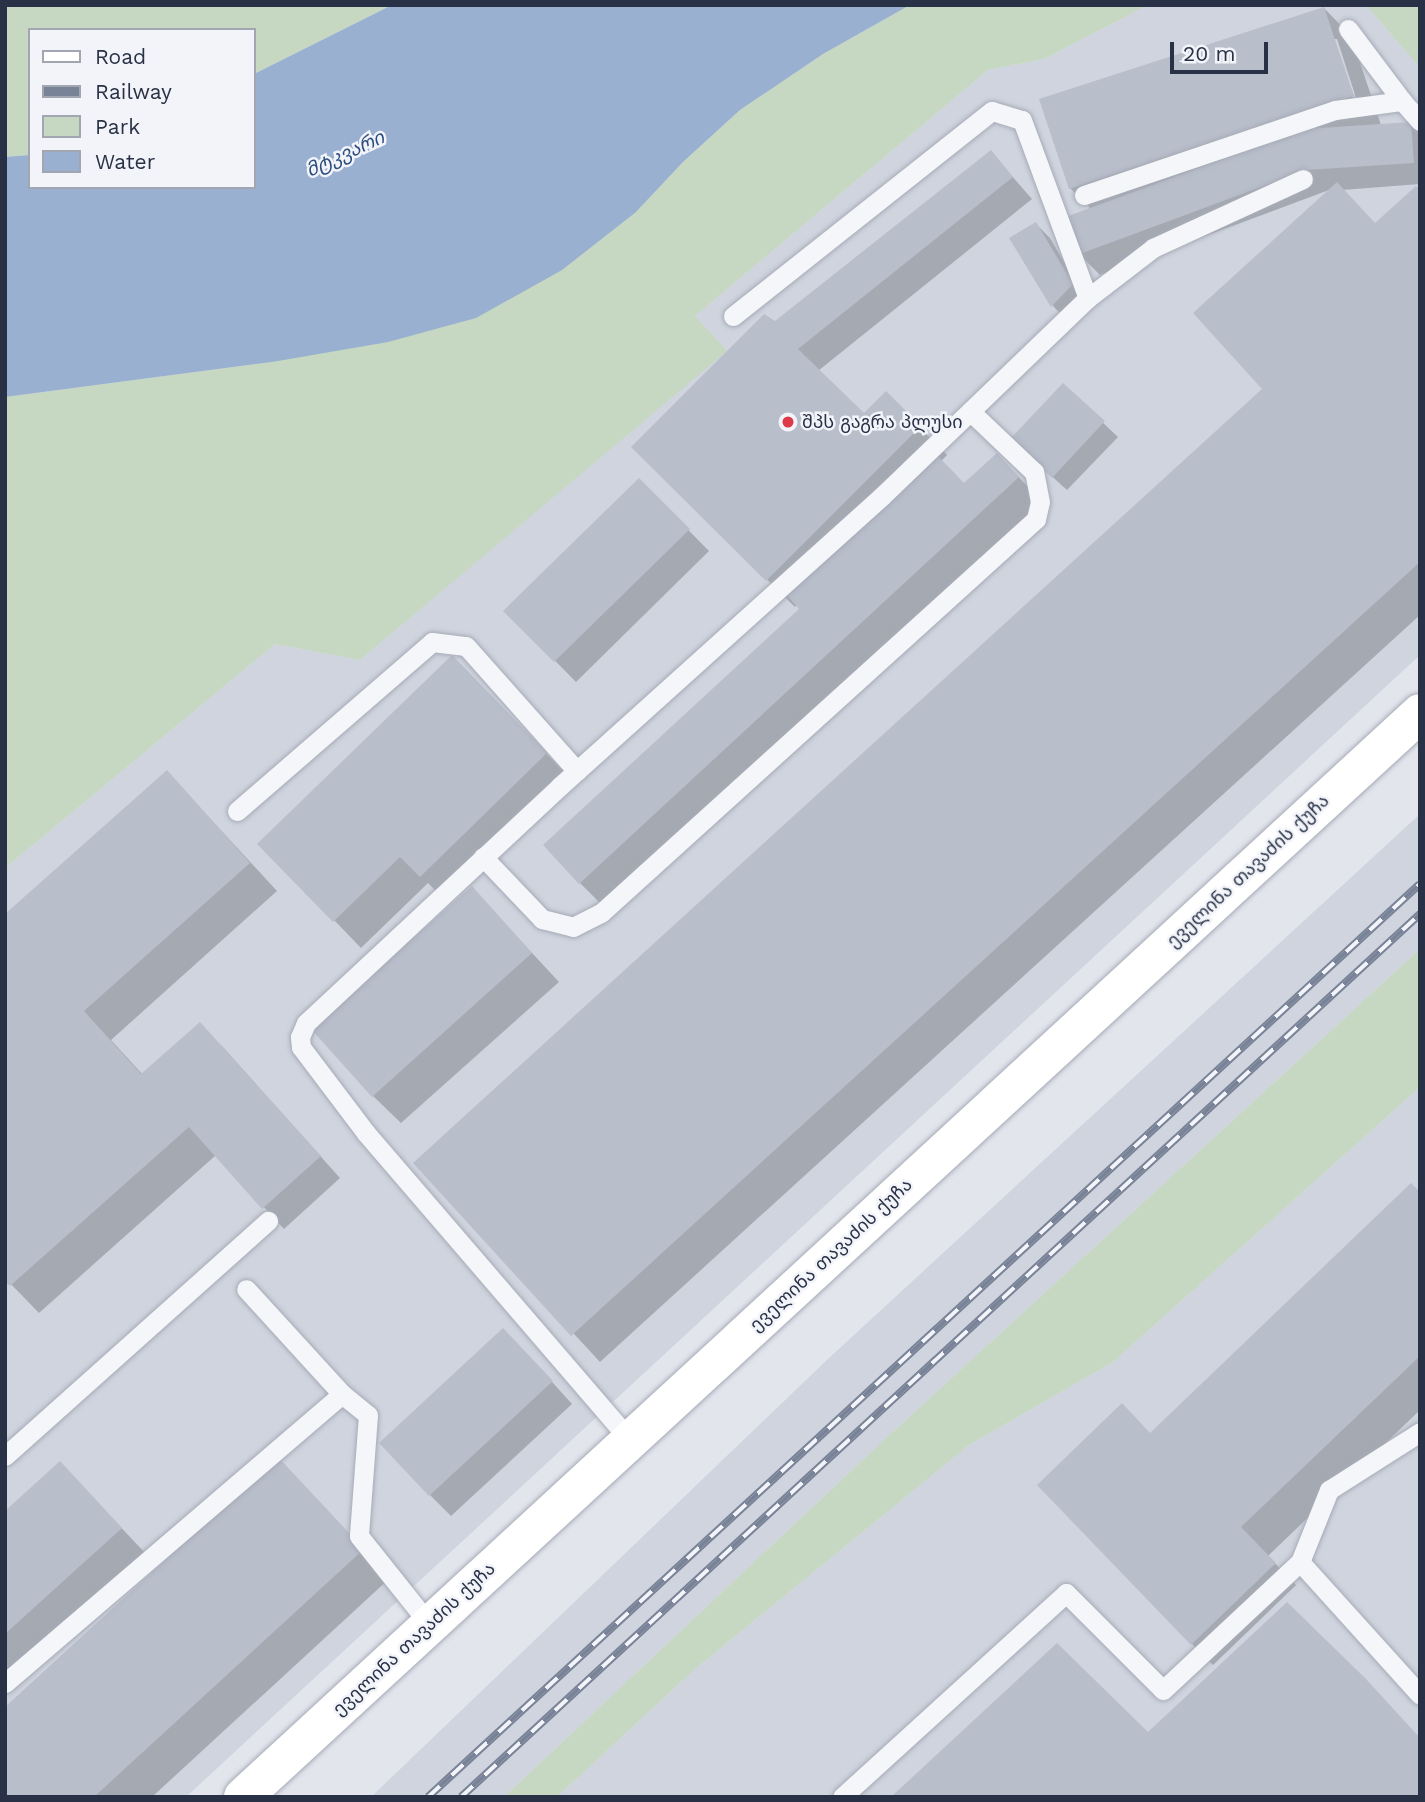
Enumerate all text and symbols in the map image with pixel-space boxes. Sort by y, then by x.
legend [28,28,256,189]
scale bar [1173,28,1271,72]
text: 20 m [1183,41,1235,66]
text: Road [95,44,146,69]
text: Railway [95,79,172,104]
text: Park [95,114,140,139]
water label: მტკვარი [302,126,388,182]
text: Water [95,149,155,174]
place label: შპს გაგრა პლუსი [802,411,963,433]
marker: შპს გაგრა პლუსი [780,414,796,430]
street label: ეველინა თავაძის ქუჩა [1162,790,1334,952]
street label: ეველინა თავაძის ქუჩა [745,1174,917,1336]
street label: ეველინა თავაძის ქუჩა [328,1558,500,1720]

